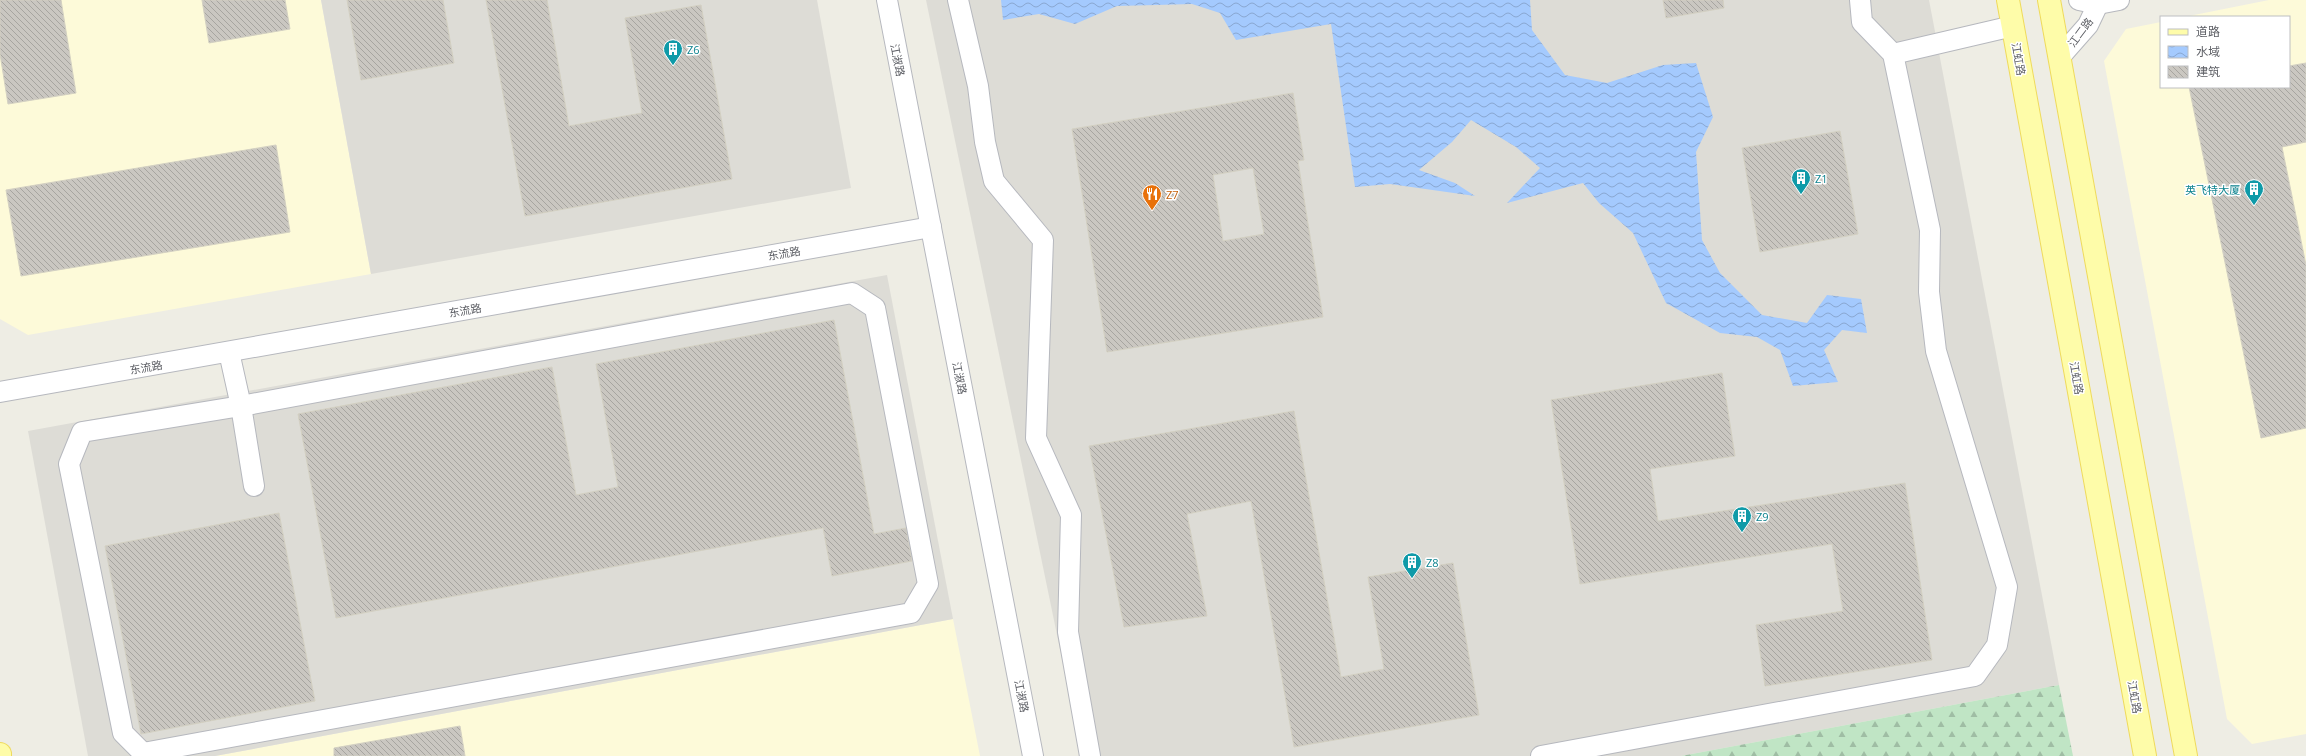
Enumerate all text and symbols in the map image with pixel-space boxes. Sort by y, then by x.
street label: 江二路 [2064,14,2096,50]
legend [2160,16,2290,88]
text: 道路 [2196,23,2220,40]
building icon: Z6 [662,38,684,66]
street label: 江虹路 [2009,41,2029,77]
place label: Z6 [687,42,700,57]
street label: 江淑路 [887,42,909,78]
text: 水域 [2196,43,2220,60]
text: 建筑 [2196,63,2220,80]
building icon: Z1 [1790,167,1812,195]
place label: Z1 [1815,171,1828,186]
building icon: 英飞特大厦 [2243,178,2265,206]
place label: 英飞特大厦 [2185,182,2240,197]
restaurant icon: Z7 [1141,183,1163,211]
place label: Z7 [1166,187,1179,202]
street label: 东流路 [766,243,802,263]
street label: 东流路 [447,300,483,320]
street label: 东流路 [128,357,164,377]
street label: 江淑路 [949,360,971,396]
street label: 江虹路 [2067,360,2087,396]
building icon: Z9 [1731,505,1753,533]
place label: Z9 [1756,509,1769,524]
building icon: Z8 [1401,551,1423,579]
place label: Z8 [1426,555,1439,570]
street label: 江淑路 [1011,678,1033,714]
street label: 江虹路 [2125,679,2145,715]

